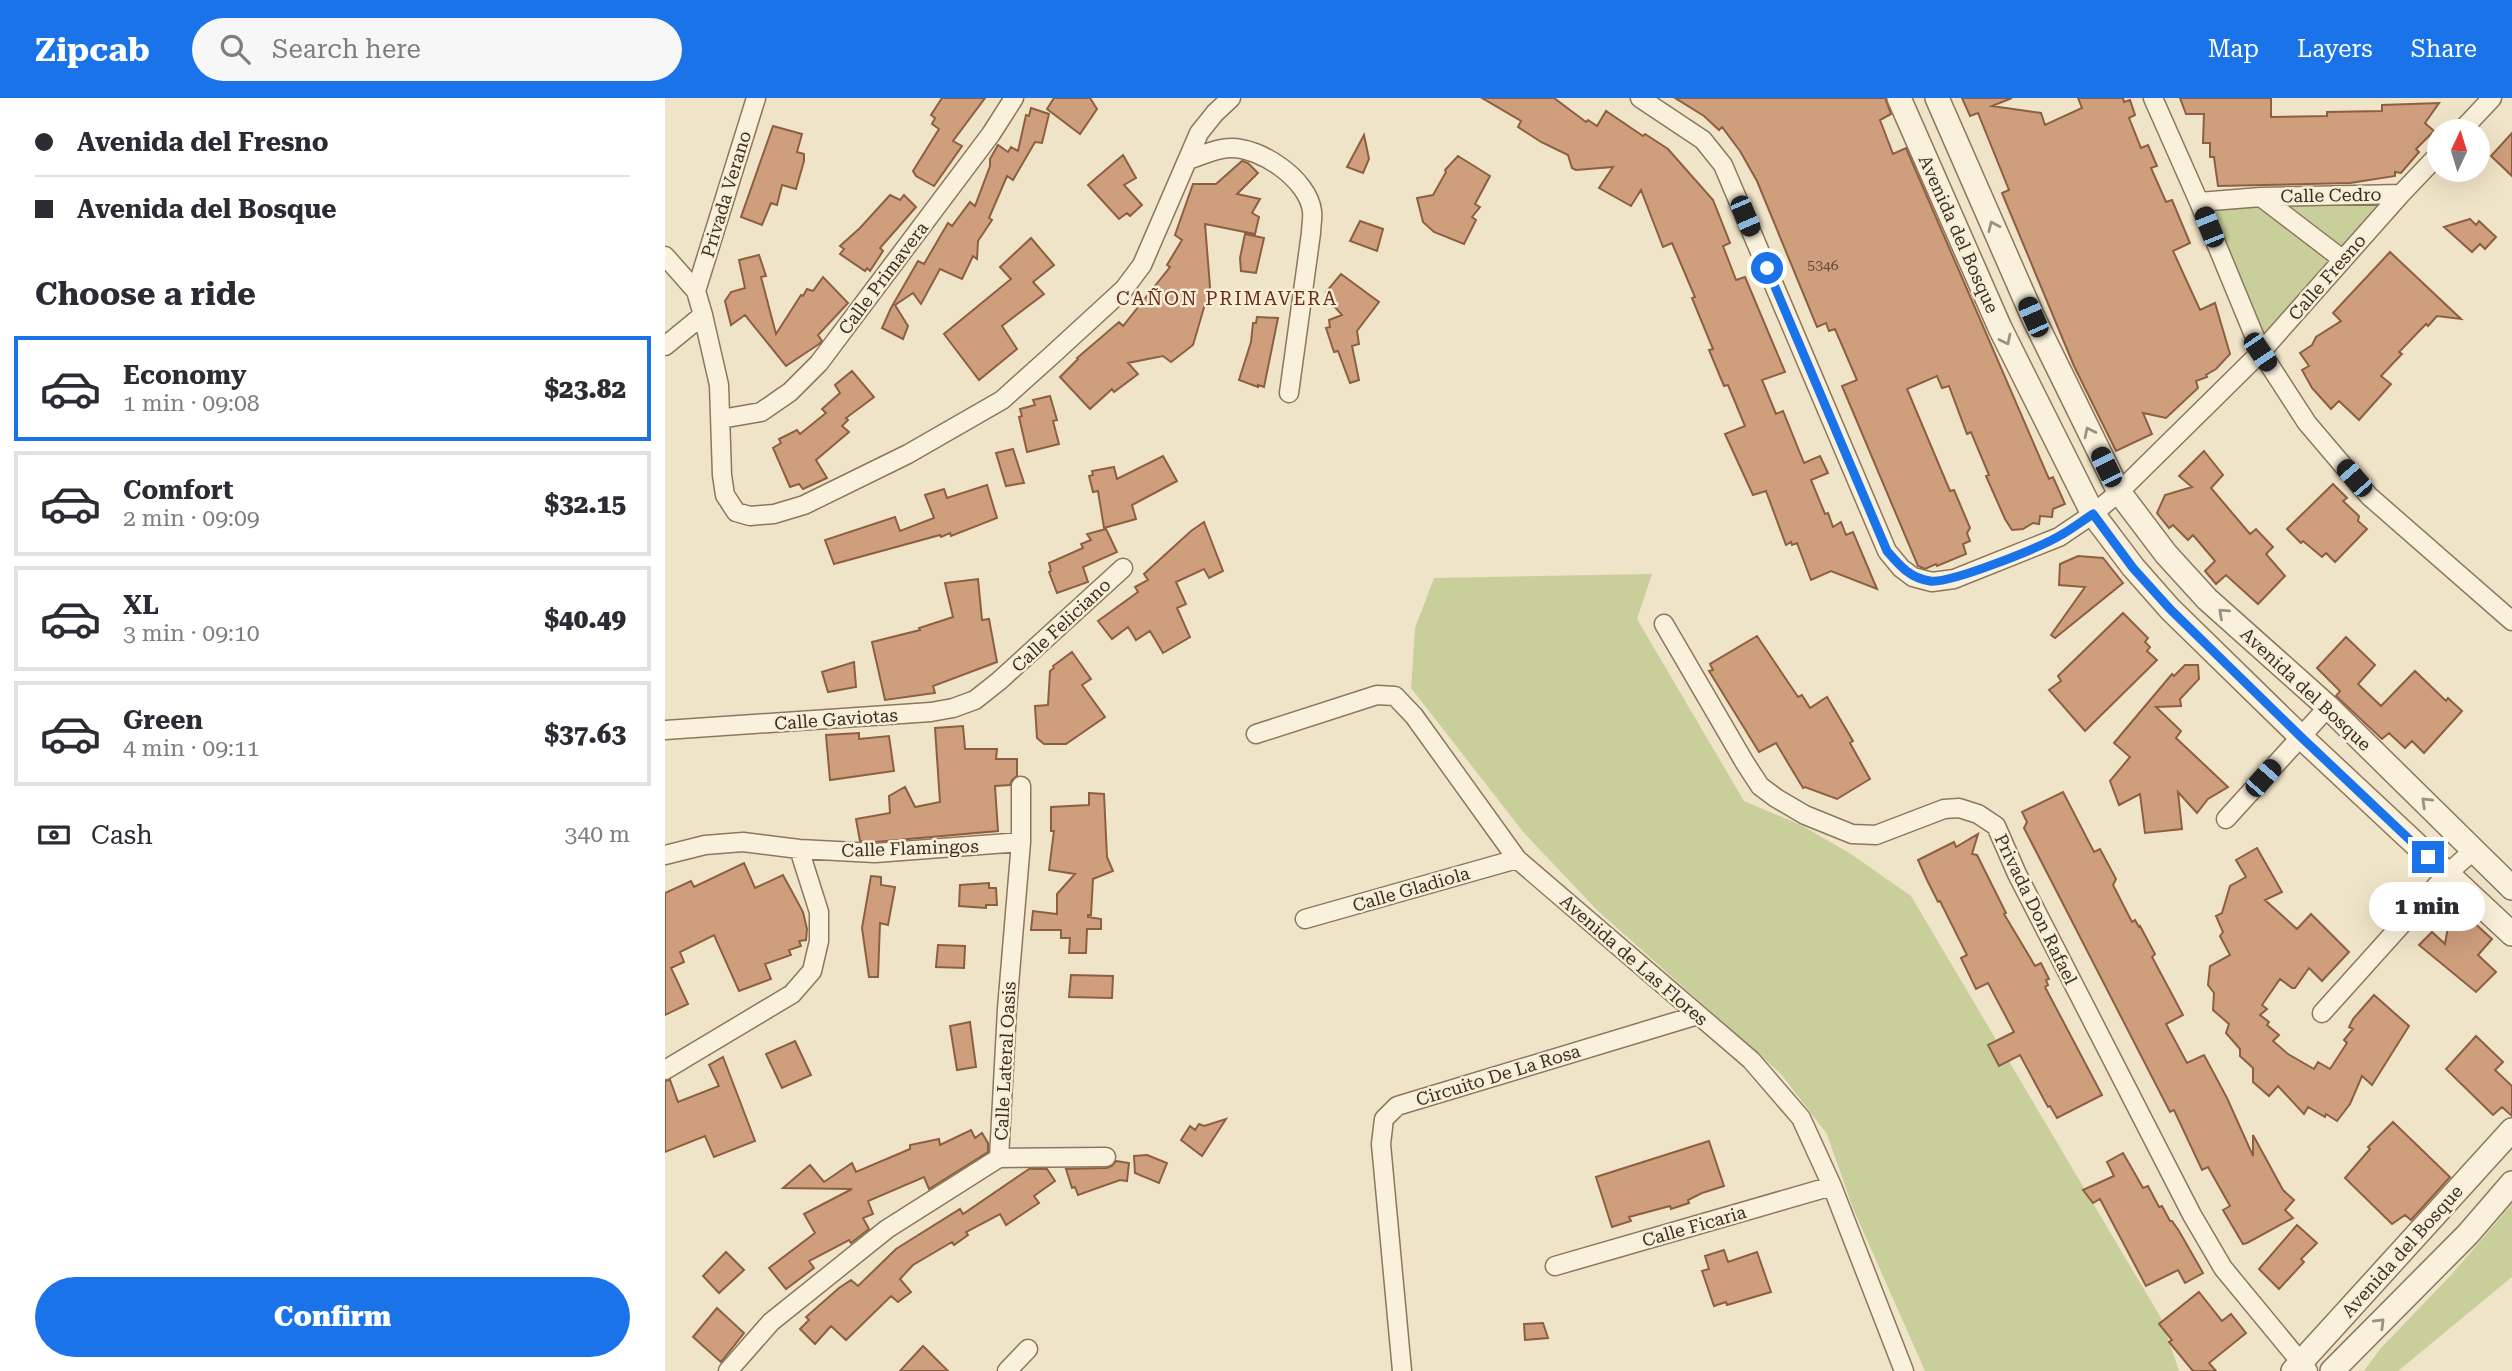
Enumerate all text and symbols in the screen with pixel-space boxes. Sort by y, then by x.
search box [192,18,682,81]
text: Zipcab [35,30,150,69]
icon: search [216,30,254,68]
text: Search here [272,34,421,64]
text: Map [2208,35,2259,63]
text: Layers [2297,35,2373,63]
text: Share [2411,35,2477,63]
north arrow [2427,119,2490,182]
map controls [2427,119,2490,182]
text: Avenida del Fresno [77,127,329,157]
street label: Privada Verano [697,128,755,260]
street label: Avenida del Bosque [1915,152,2003,316]
street label: Calle Cedro [2280,184,2382,206]
car [1728,193,1763,239]
text: Avenida del Bosque [77,194,337,224]
car [2192,204,2227,250]
street label: Calle Primavera [834,217,932,338]
one-way arrow [1987,220,2001,233]
street label: Calle Fresno [2284,230,2370,324]
route start [1751,252,1783,284]
house number: 5346 [1807,257,1839,273]
text: Choose a ride [35,275,256,313]
district label: CAÑON PRIMAVERA [1116,287,1338,310]
car [2015,294,2052,340]
car [2240,329,2281,375]
one-way arrow [1998,333,2012,345]
icon: car [39,357,102,420]
text: Economy [123,360,246,390]
text: $23.82 [545,374,626,404]
text: 1 min · 09:08 [123,390,260,417]
one-way arrow [2084,427,2098,439]
car [2088,444,2125,490]
car [2333,455,2376,501]
icon: car [39,472,102,535]
text: Comfort [123,475,233,505]
text: $32.15 [545,489,626,519]
text: 2 min · 09:09 [123,505,260,532]
street label: Calle Feliciano [1007,574,1115,676]
icon: car [39,587,102,650]
text: XL [123,590,159,620]
text: $40.49 [545,604,626,634]
one-way arrow [2218,609,2231,621]
text: 3 min · 09:10 [123,620,260,647]
street label: Avenida del Bosque [2236,623,2376,755]
icon: car [39,702,102,765]
street label: Calle Gaviotas [773,704,899,734]
text: Green [123,705,203,735]
text: $37.63 [545,719,626,749]
text: 4 min · 09:11 [123,735,260,762]
car [2242,755,2285,801]
one-way arrow [2421,797,2434,810]
icon: cash [35,816,73,854]
text: Cash [91,820,153,850]
text: 340 m [565,821,630,848]
street label: Privada Don Rafael [1990,830,2082,988]
street label: Calle Flamingos [841,835,979,861]
route end [2412,841,2444,873]
street label: Calle Gladiola [1350,862,1472,916]
callout: 1 min [2370,882,2486,930]
street label: Avenida de Las Flores [1556,890,1712,1030]
text: 1 min [2395,893,2459,920]
street label: Calle Lateral Oasis [990,981,1020,1141]
street label: Circuito De La Rosa [1413,1040,1583,1110]
street label: Avenida del Bosque [2337,1180,2467,1321]
street label: Calle Ficaria [1639,1201,1749,1251]
button: Confirm [35,1277,630,1357]
one-way arrow [2372,1318,2385,1331]

